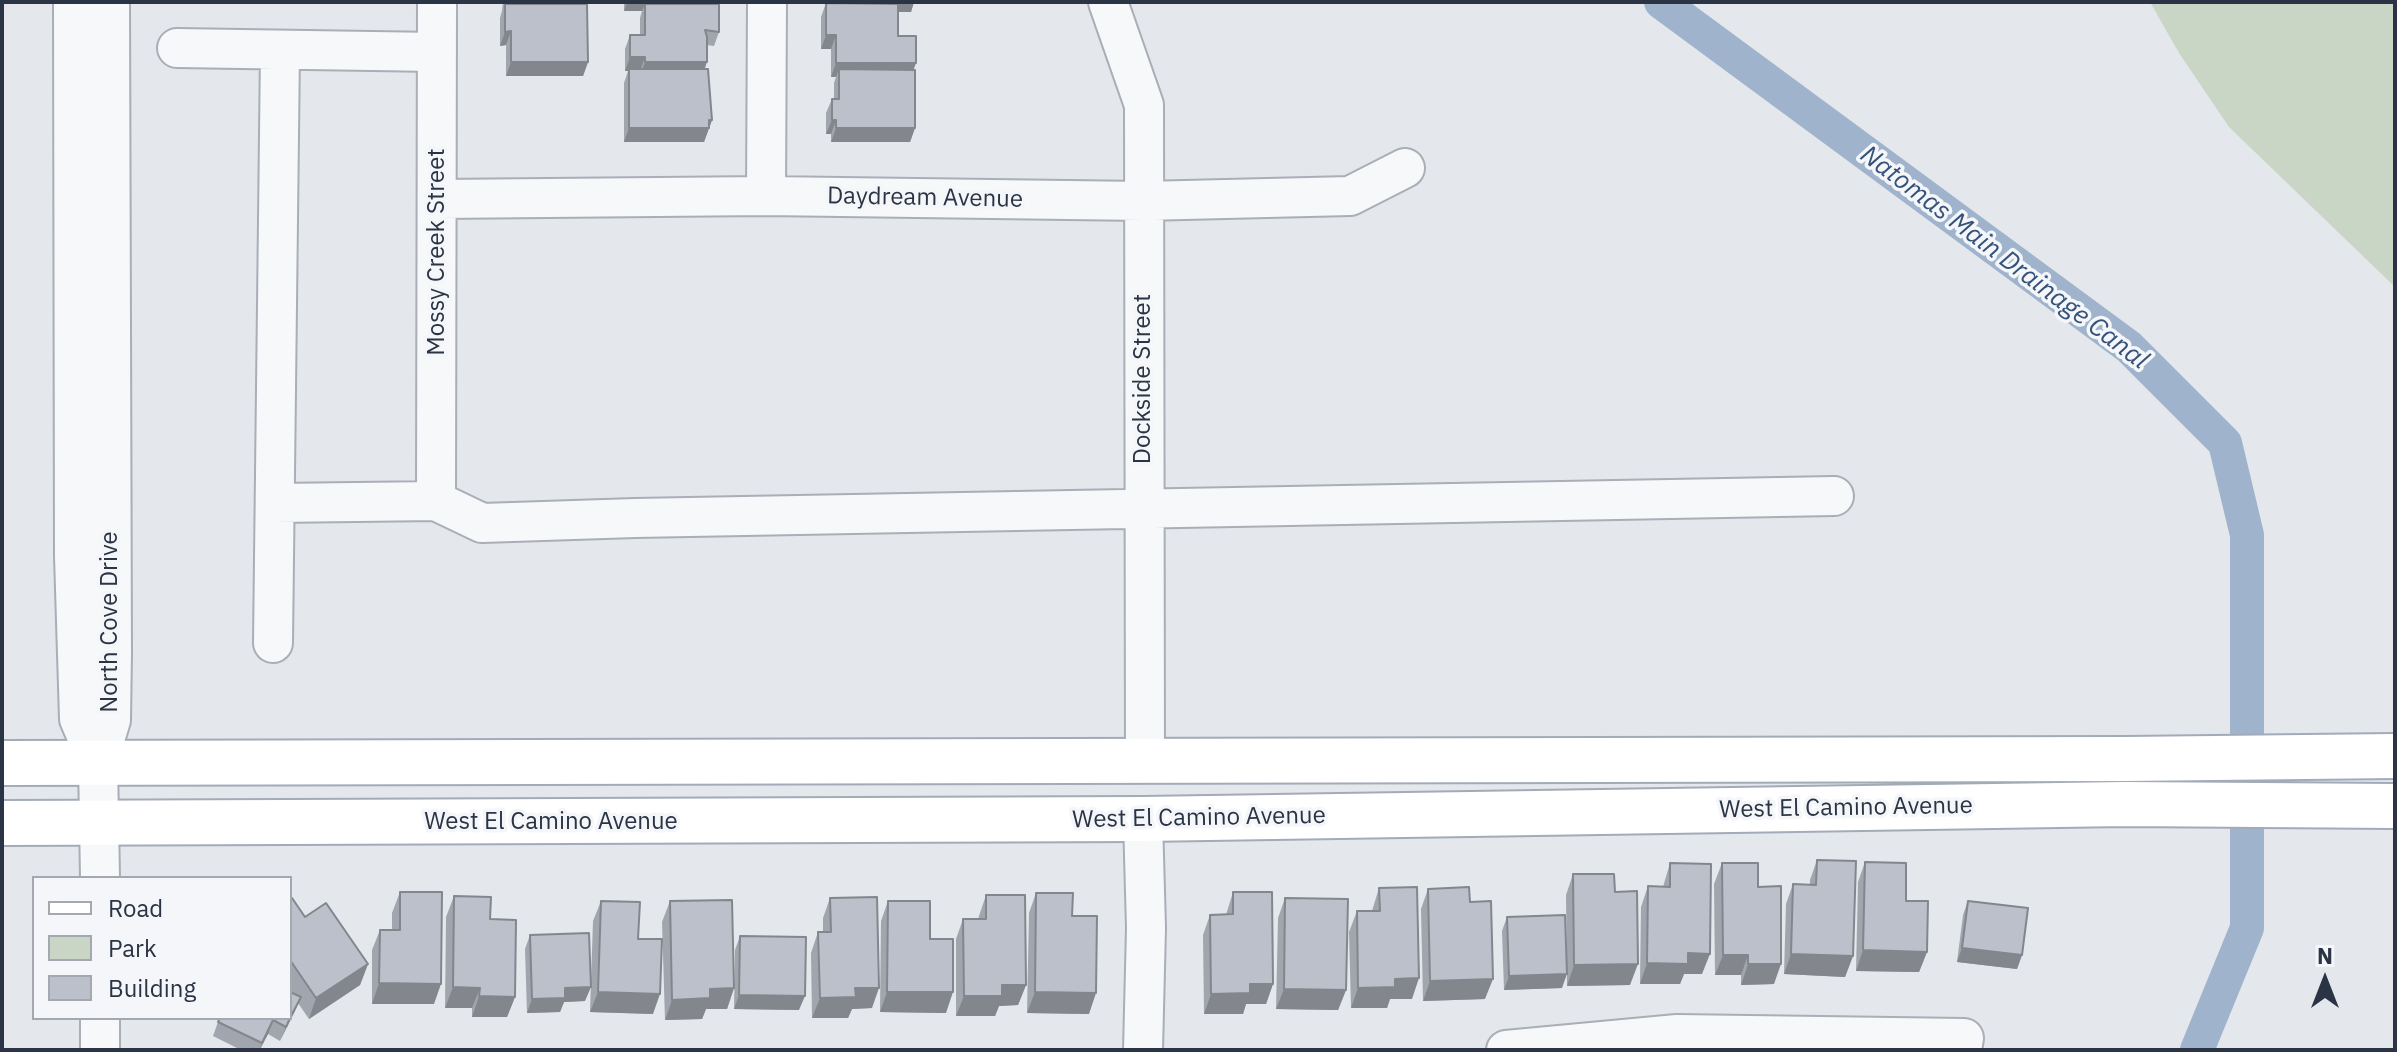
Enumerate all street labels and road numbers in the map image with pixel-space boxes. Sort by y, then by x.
street label: Mossy Creek Street [423,148,451,356]
street label: Daydream Avenue [827,182,1023,214]
street label: Dockside Street [1129,294,1157,464]
street label: North Cove Drive [96,531,124,713]
street label: West El Camino Avenue [1719,791,1973,825]
street label: West El Camino Avenue [1072,801,1326,835]
street label: West El Camino Avenue [424,808,678,836]

